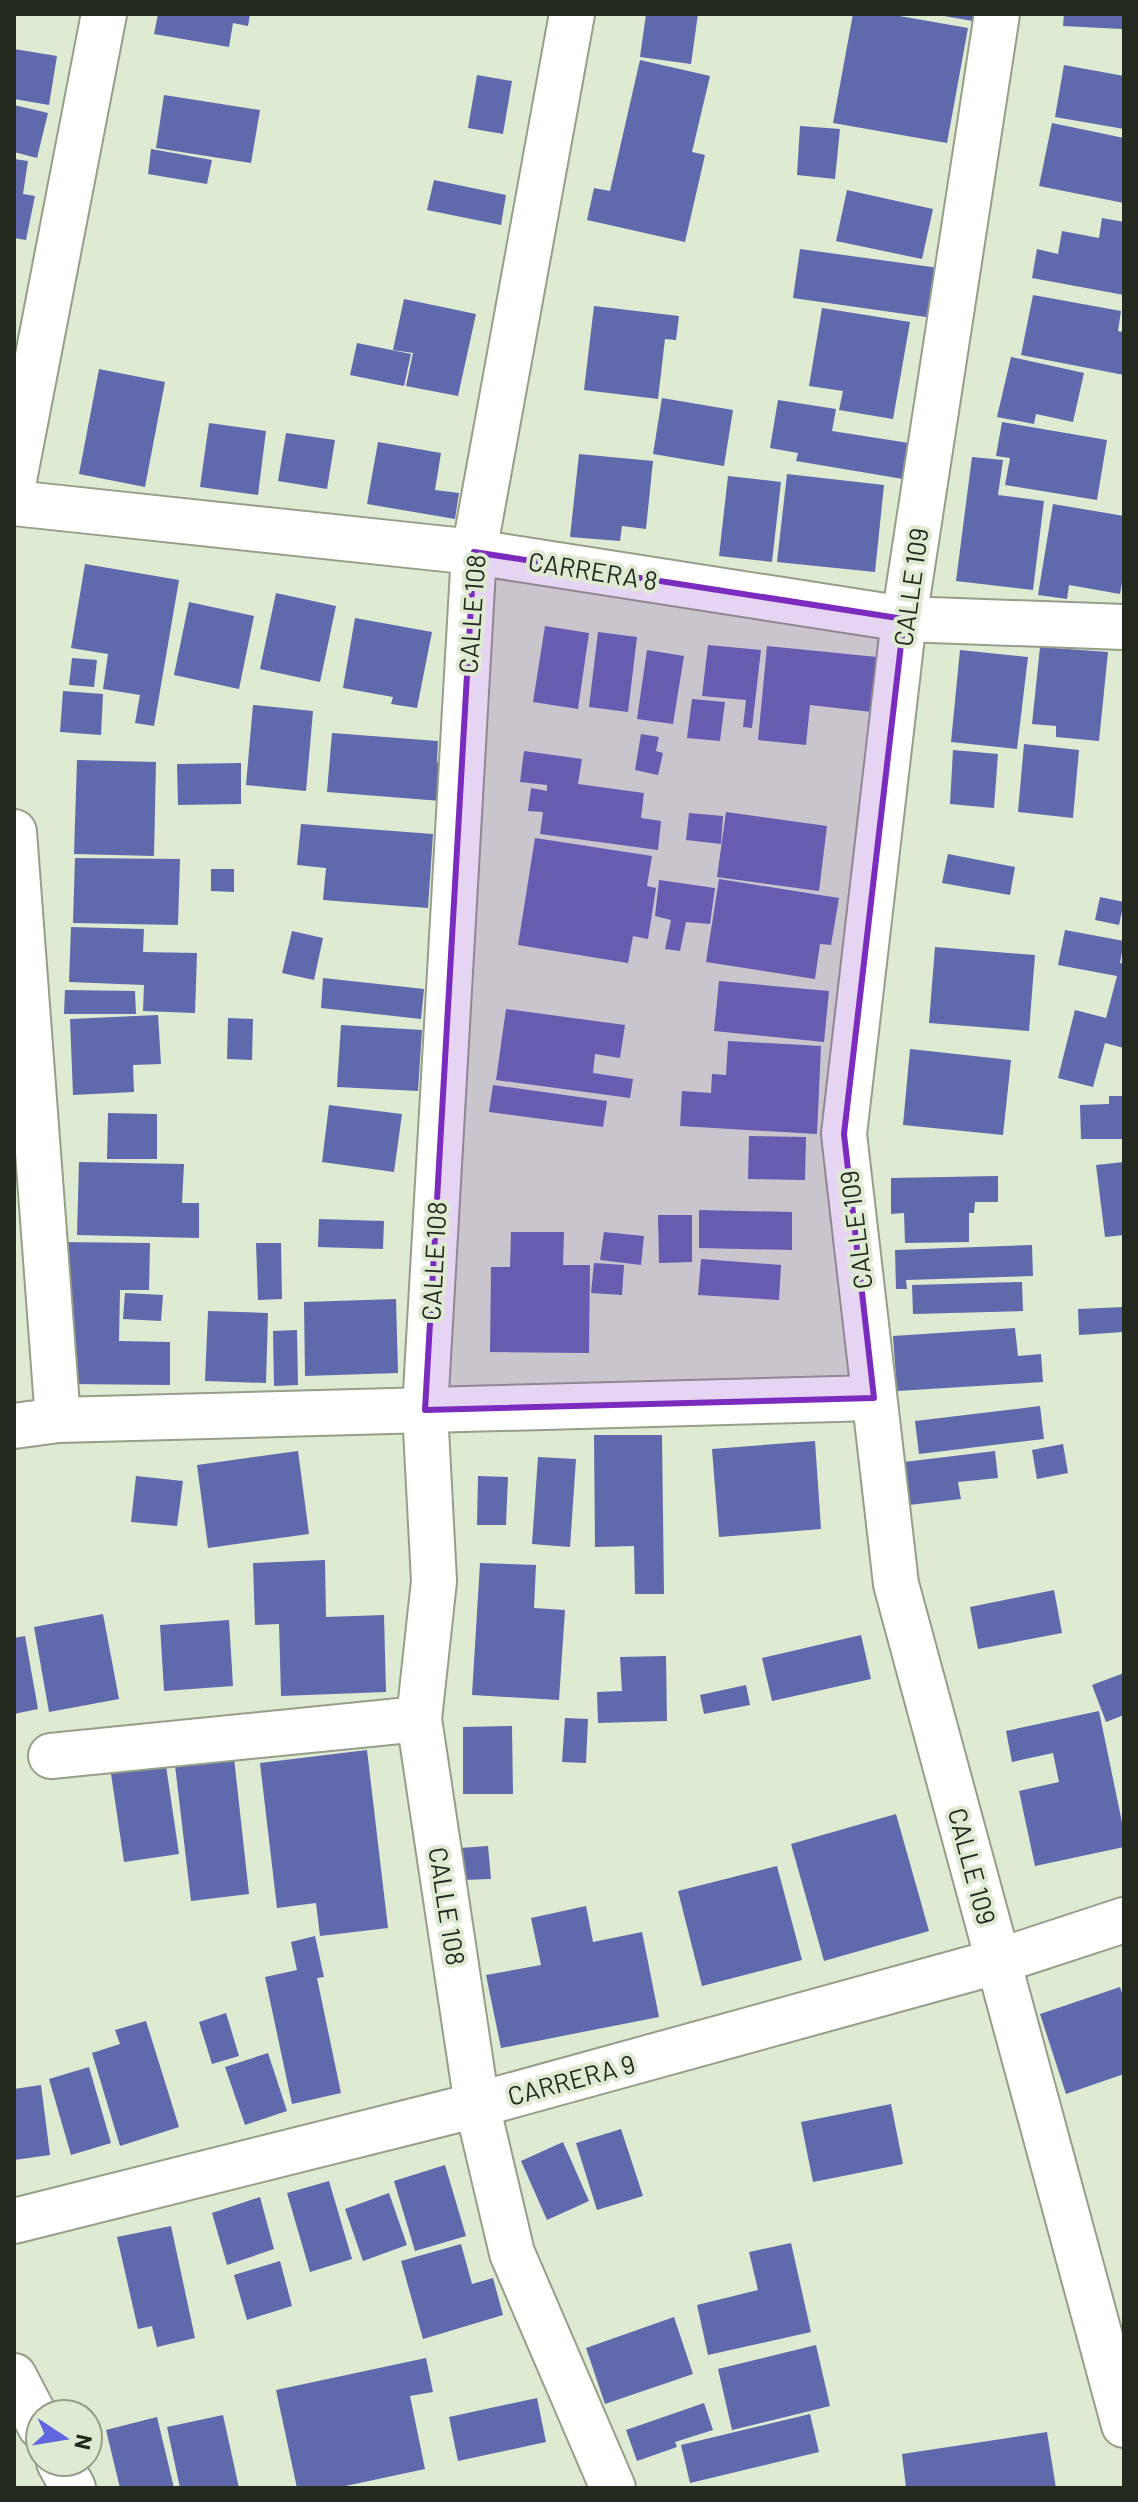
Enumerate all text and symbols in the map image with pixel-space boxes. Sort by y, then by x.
street label: CALLE 109 [886,526,934,648]
street label: CARRERA 8 [526,544,660,596]
street label: CALLE 108 [451,553,491,675]
street label: CALLE 109 [832,1169,878,1291]
street label: CALLE 108 [414,1201,452,1321]
street label: CALLE 109 [943,1804,1003,1928]
street label: CALLE 108 [423,1845,473,1967]
street label: CARRERA 9 [504,2047,638,2111]
north arrow [24,2398,104,2478]
text: N [70,2433,99,2452]

